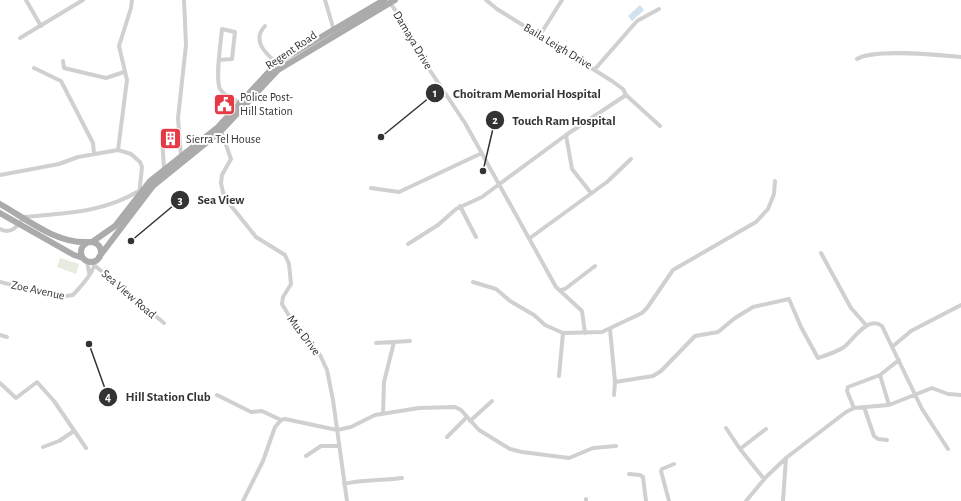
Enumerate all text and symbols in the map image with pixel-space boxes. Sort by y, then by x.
street label: Damaya Drive [390,9,435,72]
street label: Baila Leigh Drive [522,21,594,71]
street label: Regent Road [263,29,319,71]
callout: Choitram Memorial Hospital [425,81,609,106]
text: 1 [433,87,437,99]
text: Choitram Memorial Hospital [453,88,601,101]
public building icon: Police Post- Hill Station [211,91,237,117]
place label: Police Post- Hill Station [240,91,293,117]
callout: Touch Ram Hospital [485,107,624,132]
text: 2 [492,114,498,126]
text: Touch Ram Hospital [512,115,616,128]
building icon: Sierra Tel House [157,126,183,152]
place label: Sierra Tel House [186,133,261,145]
callout: Sea View [170,187,253,212]
text: 3 [177,194,183,206]
text: Sea View [198,194,245,207]
street label: Sea View Road [100,267,158,321]
street label: Zoe Avenue [10,278,66,302]
street label: Mus Drive [285,313,323,357]
callout: Hill Station Club [98,384,219,409]
text: 4 [105,391,111,403]
text: Hill Station Club [125,391,211,404]

